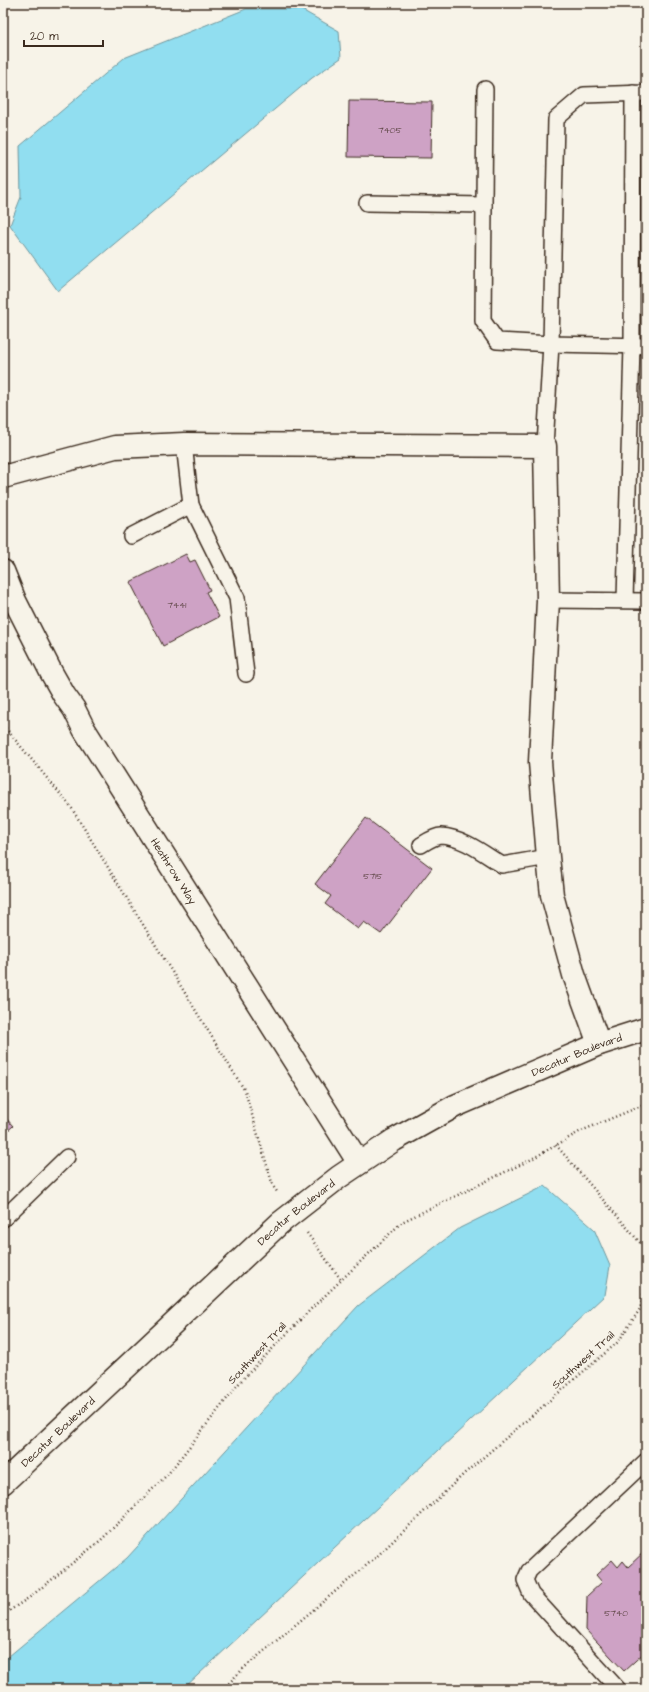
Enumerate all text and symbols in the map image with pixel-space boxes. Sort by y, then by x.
scale bar [24,22,103,48]
text: 20 m [30,28,59,45]
house number: 7405 [378,124,402,137]
house number: 7441 [168,599,186,612]
street label: Heathrow Way [147,835,201,908]
house number: 5715 [363,870,383,883]
street label: Decatur Boulevard [529,1030,624,1080]
street label: Decatur Boulevard [254,1175,338,1248]
street label: Southwest Trail [224,1318,290,1387]
street label: Southwest Trail [548,1328,618,1392]
street label: Decatur Boulevard [17,1393,98,1470]
house number: 5740 [604,1607,628,1620]

